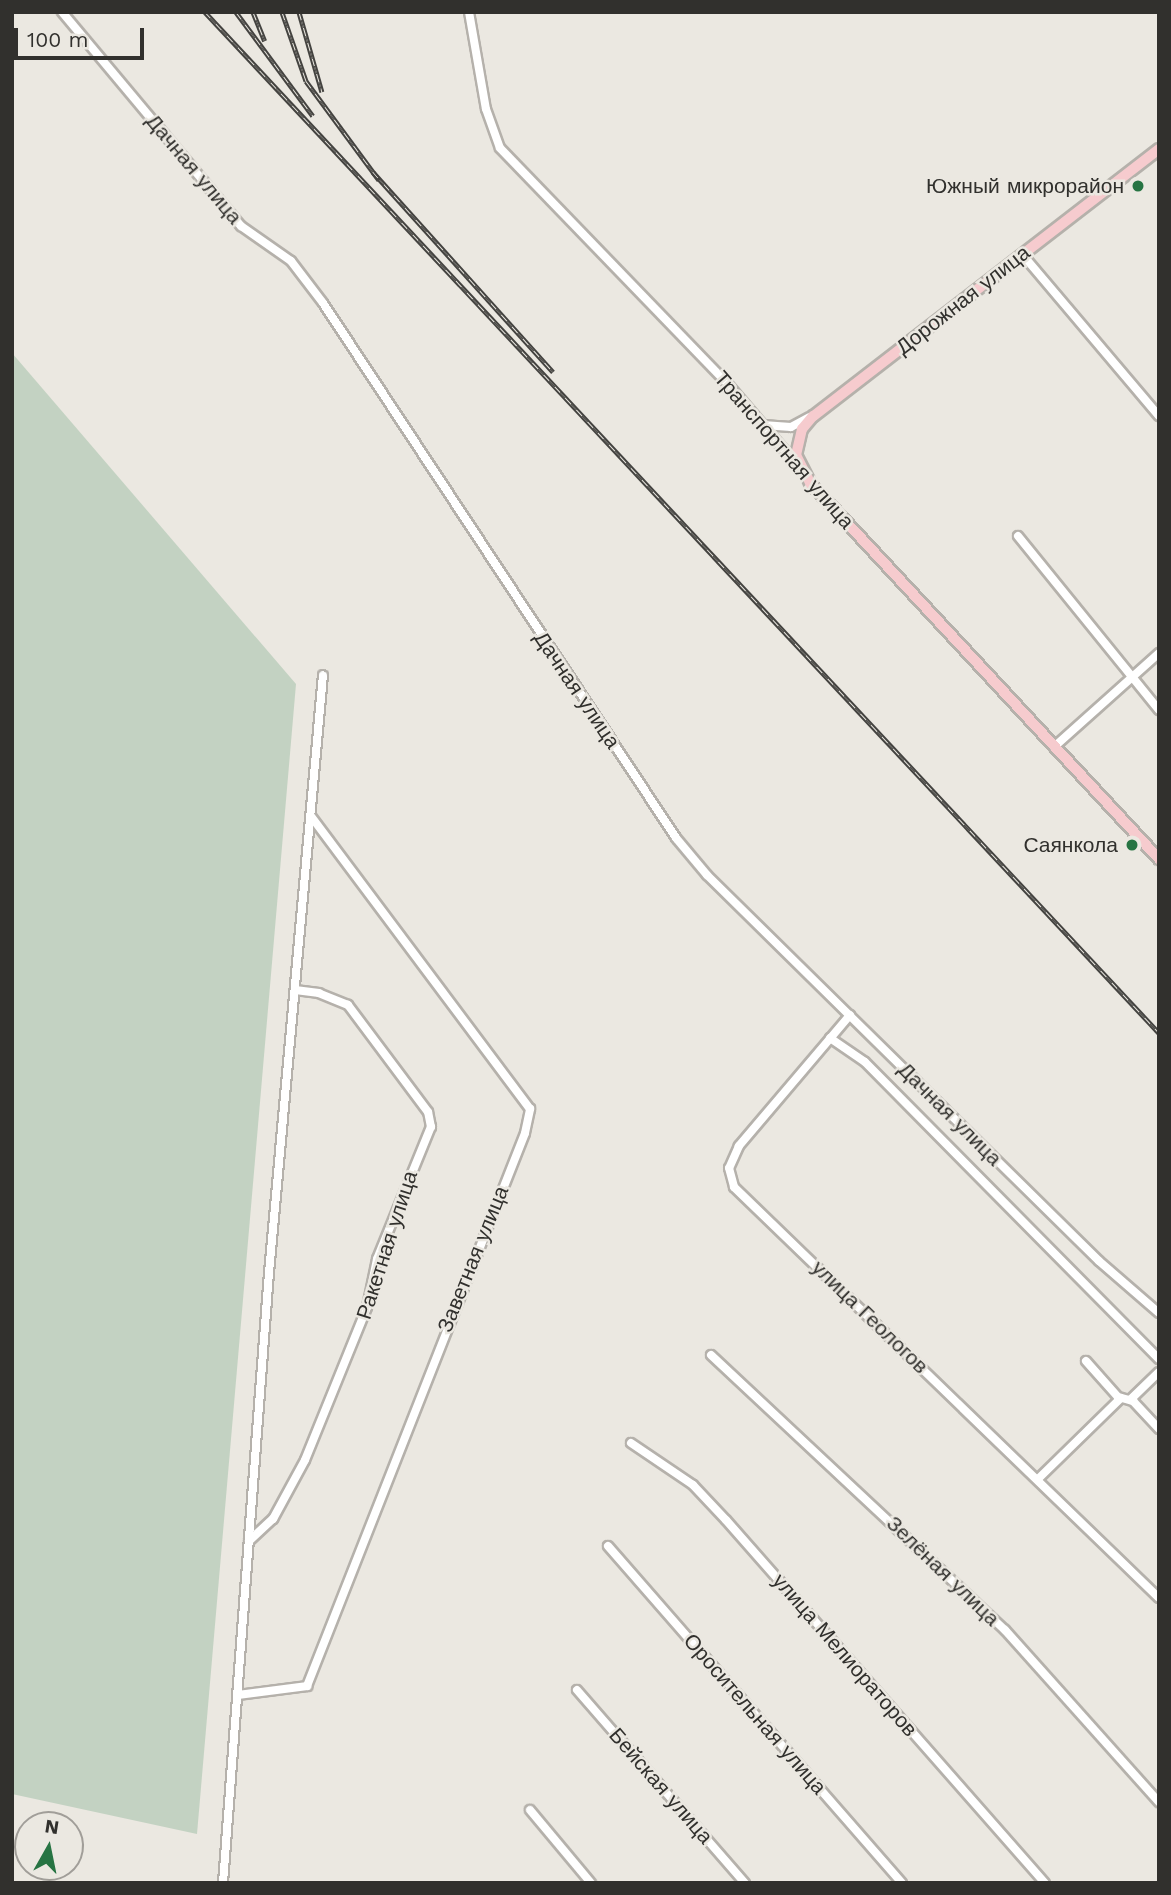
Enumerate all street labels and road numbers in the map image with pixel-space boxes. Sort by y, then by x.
street label: Дачная улица [141,109,247,229]
street label: Дорожная улица [891,240,1035,360]
street label: Транспортная улица [709,366,859,534]
street label: Дачная улица [529,627,625,753]
street label: Дачная улица [893,1057,1007,1171]
street label: Ракетная улица [351,1168,423,1322]
street label: Заветная улица [432,1182,514,1336]
street label: улица Геологов [807,1255,933,1379]
street label: Зелёная улица [881,1511,1005,1631]
street label: улица Мелиораторов [767,1568,923,1742]
street label: Оросительная улица [678,1628,832,1800]
street label: Бейская улица [604,1723,718,1849]

